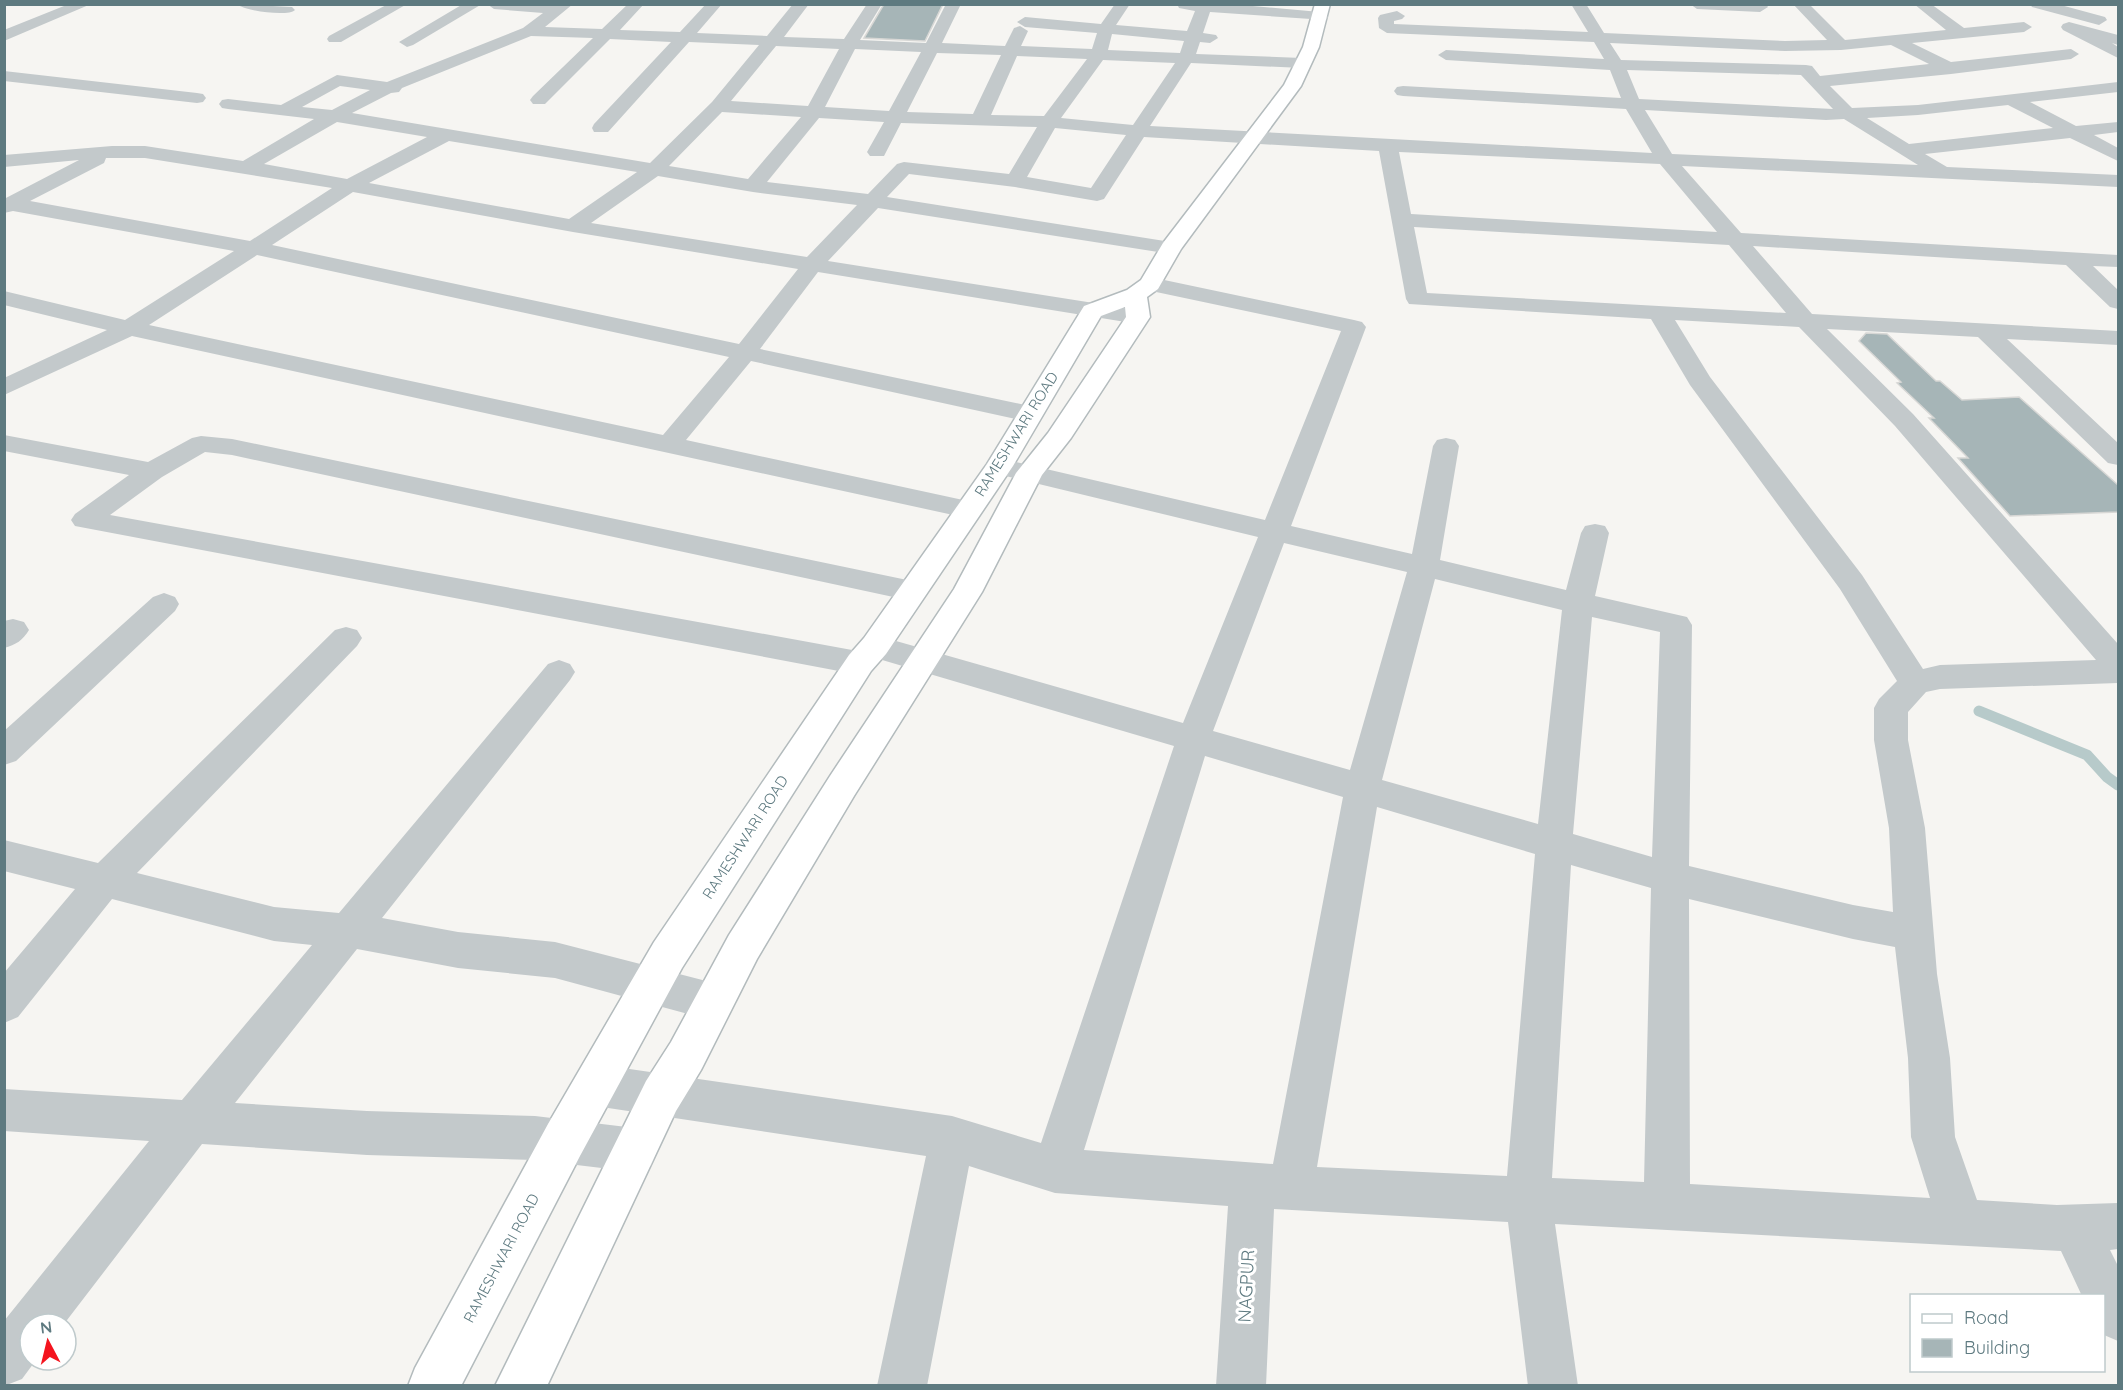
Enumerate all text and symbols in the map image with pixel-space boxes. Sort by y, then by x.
street label: RAMESHWARI ROAD [970,368,1062,500]
street label: RAMESHWARI ROAD [698,771,792,902]
street label: RAMESHWARI ROAD [459,1190,543,1326]
street label: NAGPUR [1233,1249,1259,1323]
legend [1910,1294,2105,1372]
text: Road [1964,1306,2009,1329]
north arrow [18,1312,78,1372]
text: N [39,1316,53,1338]
text: Building [1964,1336,2030,1359]

